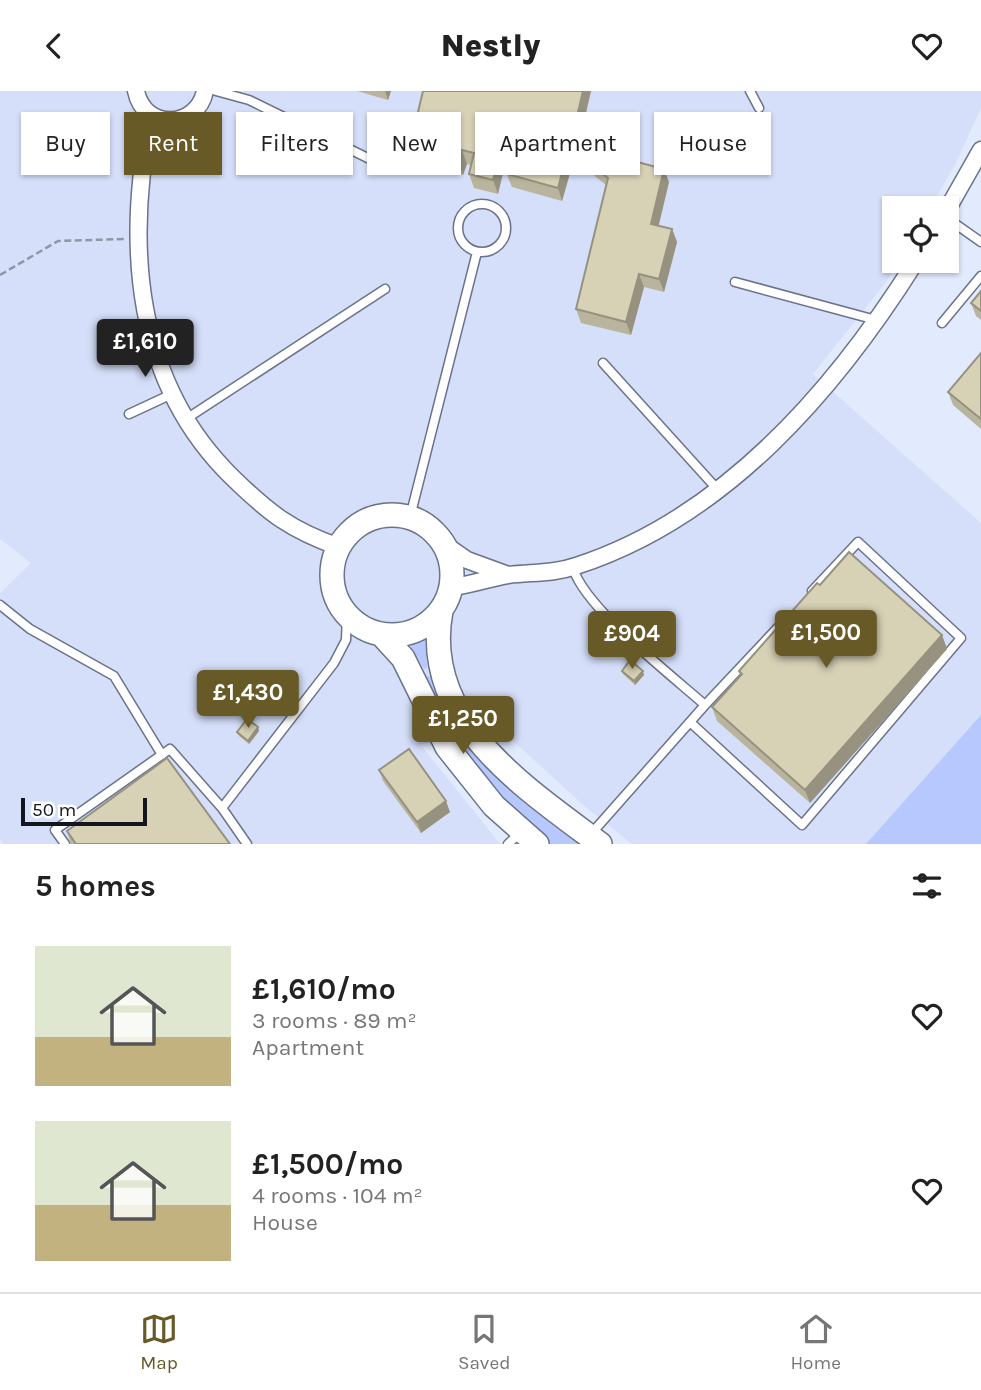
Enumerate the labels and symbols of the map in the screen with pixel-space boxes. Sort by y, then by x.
pin: £1,610 [88,320,202,379]
pin: £904 [591,611,673,671]
pin: £1,500 [769,611,883,670]
pin: £1,430 [191,671,305,730]
pin: £1,250 [406,697,520,756]
scale bar [21,795,147,827]

